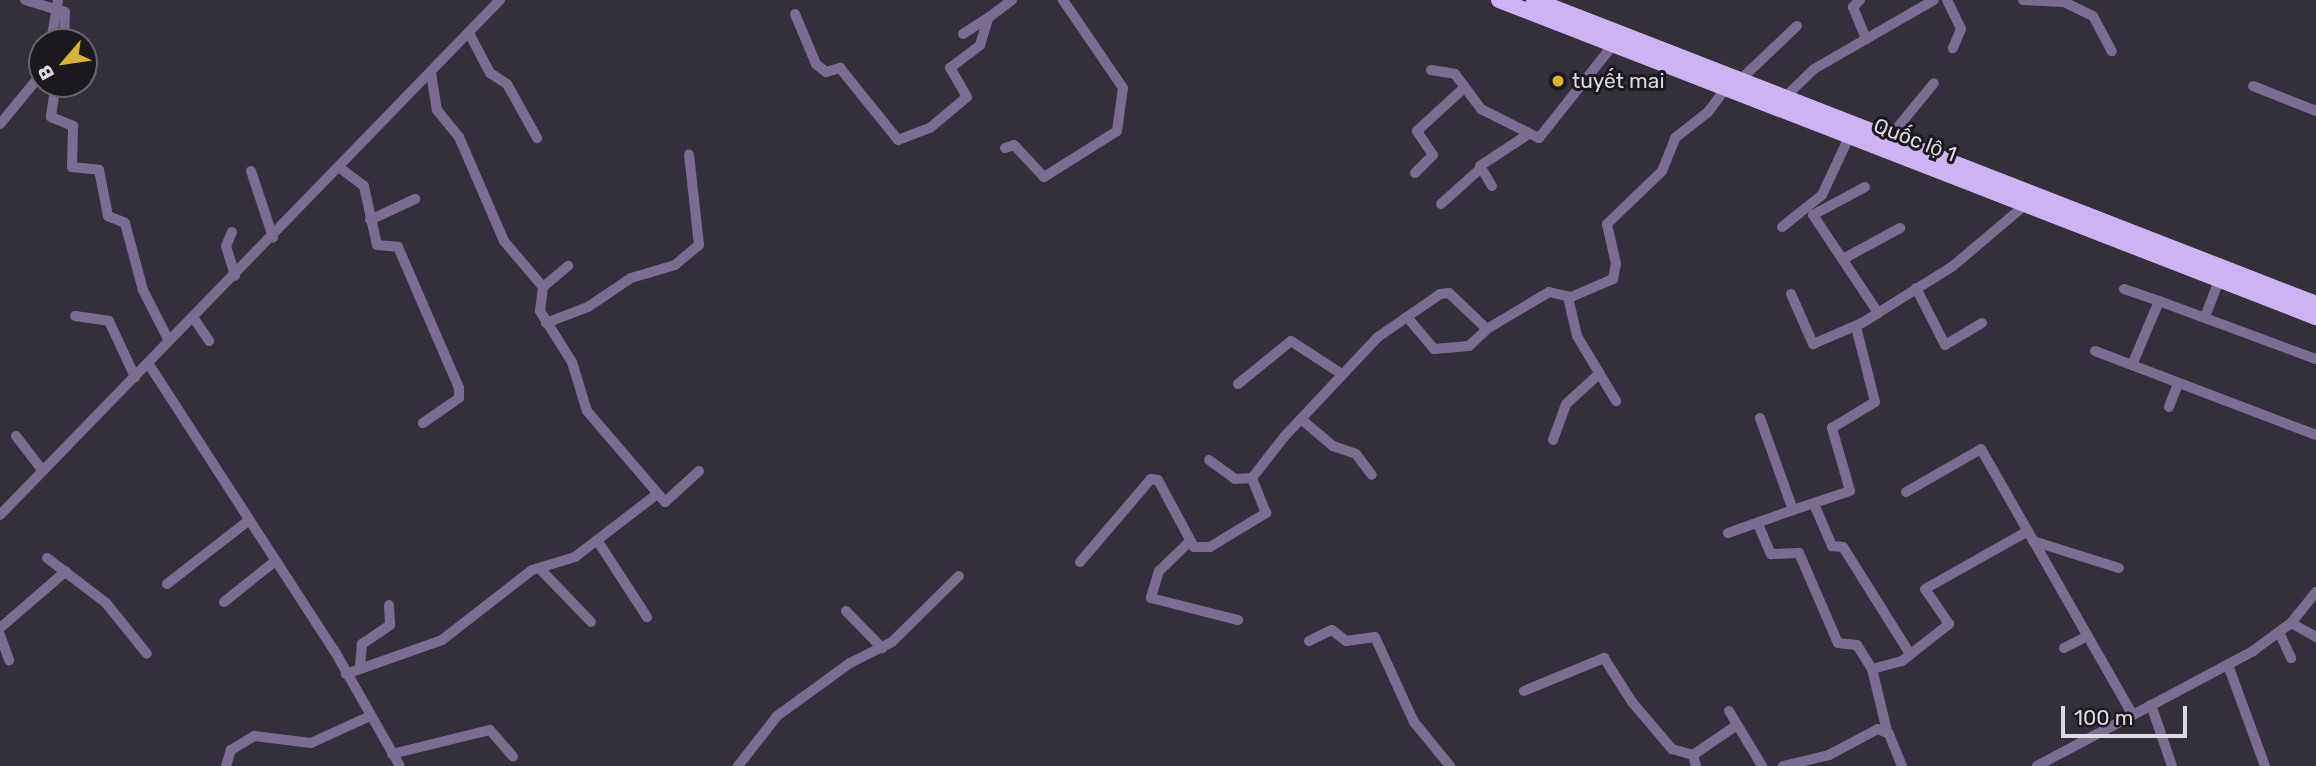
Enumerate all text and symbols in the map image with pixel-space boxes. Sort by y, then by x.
north arrow [28,28,98,98]
text: B [33,61,59,84]
place label: tuyết mai [1572,68,1664,94]
marker: tuyết mai [1550,73,1566,89]
street label: Quốc lộ 1 [1870,113,1960,167]
scale bar [2064,692,2190,736]
text: 100 m [2074,705,2133,730]

